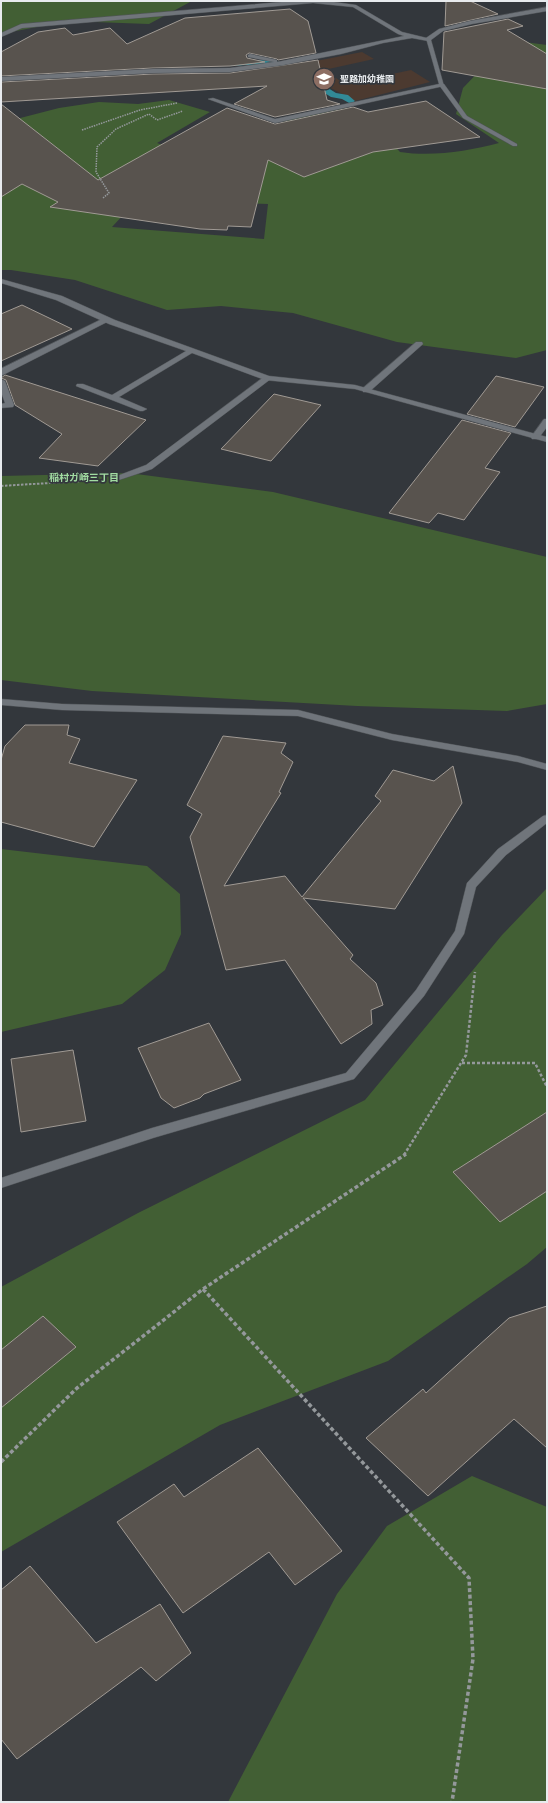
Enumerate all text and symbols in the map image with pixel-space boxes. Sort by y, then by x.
school or university icon: 聖路加幼稚園 [311,66,337,92]
place label: 聖路加幼稚園 [340,74,394,84]
district label: 稲村ガ崎三丁目 [49,472,119,483]

